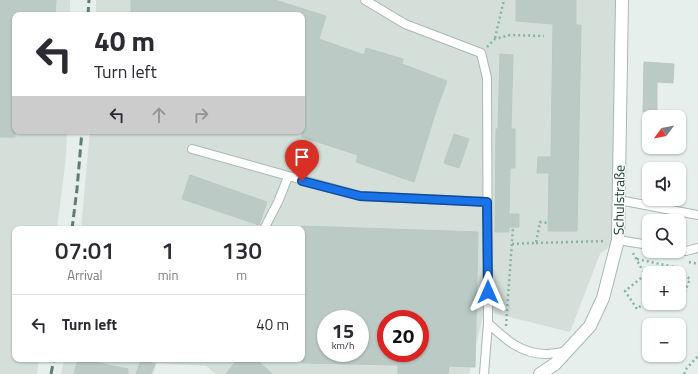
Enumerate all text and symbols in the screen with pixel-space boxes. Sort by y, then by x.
text: 40 m [94,19,155,62]
icon: left [28,28,80,80]
text: Turn left [94,58,157,85]
icon: left [106,104,128,126]
icon: ahead [148,104,170,126]
icon: right [190,104,212,126]
north arrow [642,110,686,154]
map controls [642,110,686,362]
pin [285,140,319,181]
icon: arrive [291,146,313,168]
button: sound [642,162,686,206]
street label: Schulstraße [607,165,630,235]
button: search [642,214,686,258]
text: 07:01 [55,232,115,268]
text: 1 [161,232,175,268]
text: 130 [222,232,262,268]
text: Arrival [67,265,102,285]
text: min [158,265,178,285]
text: m [236,265,247,285]
button: + [642,266,686,310]
position arrow [467,271,509,313]
speed limit sign: 20 [377,310,429,362]
text: Turn left [62,313,117,336]
text: 40 m [256,313,289,336]
icon: left [28,314,50,336]
text: 15 [332,315,354,346]
button: − [642,318,686,362]
text: km/h [332,338,354,353]

